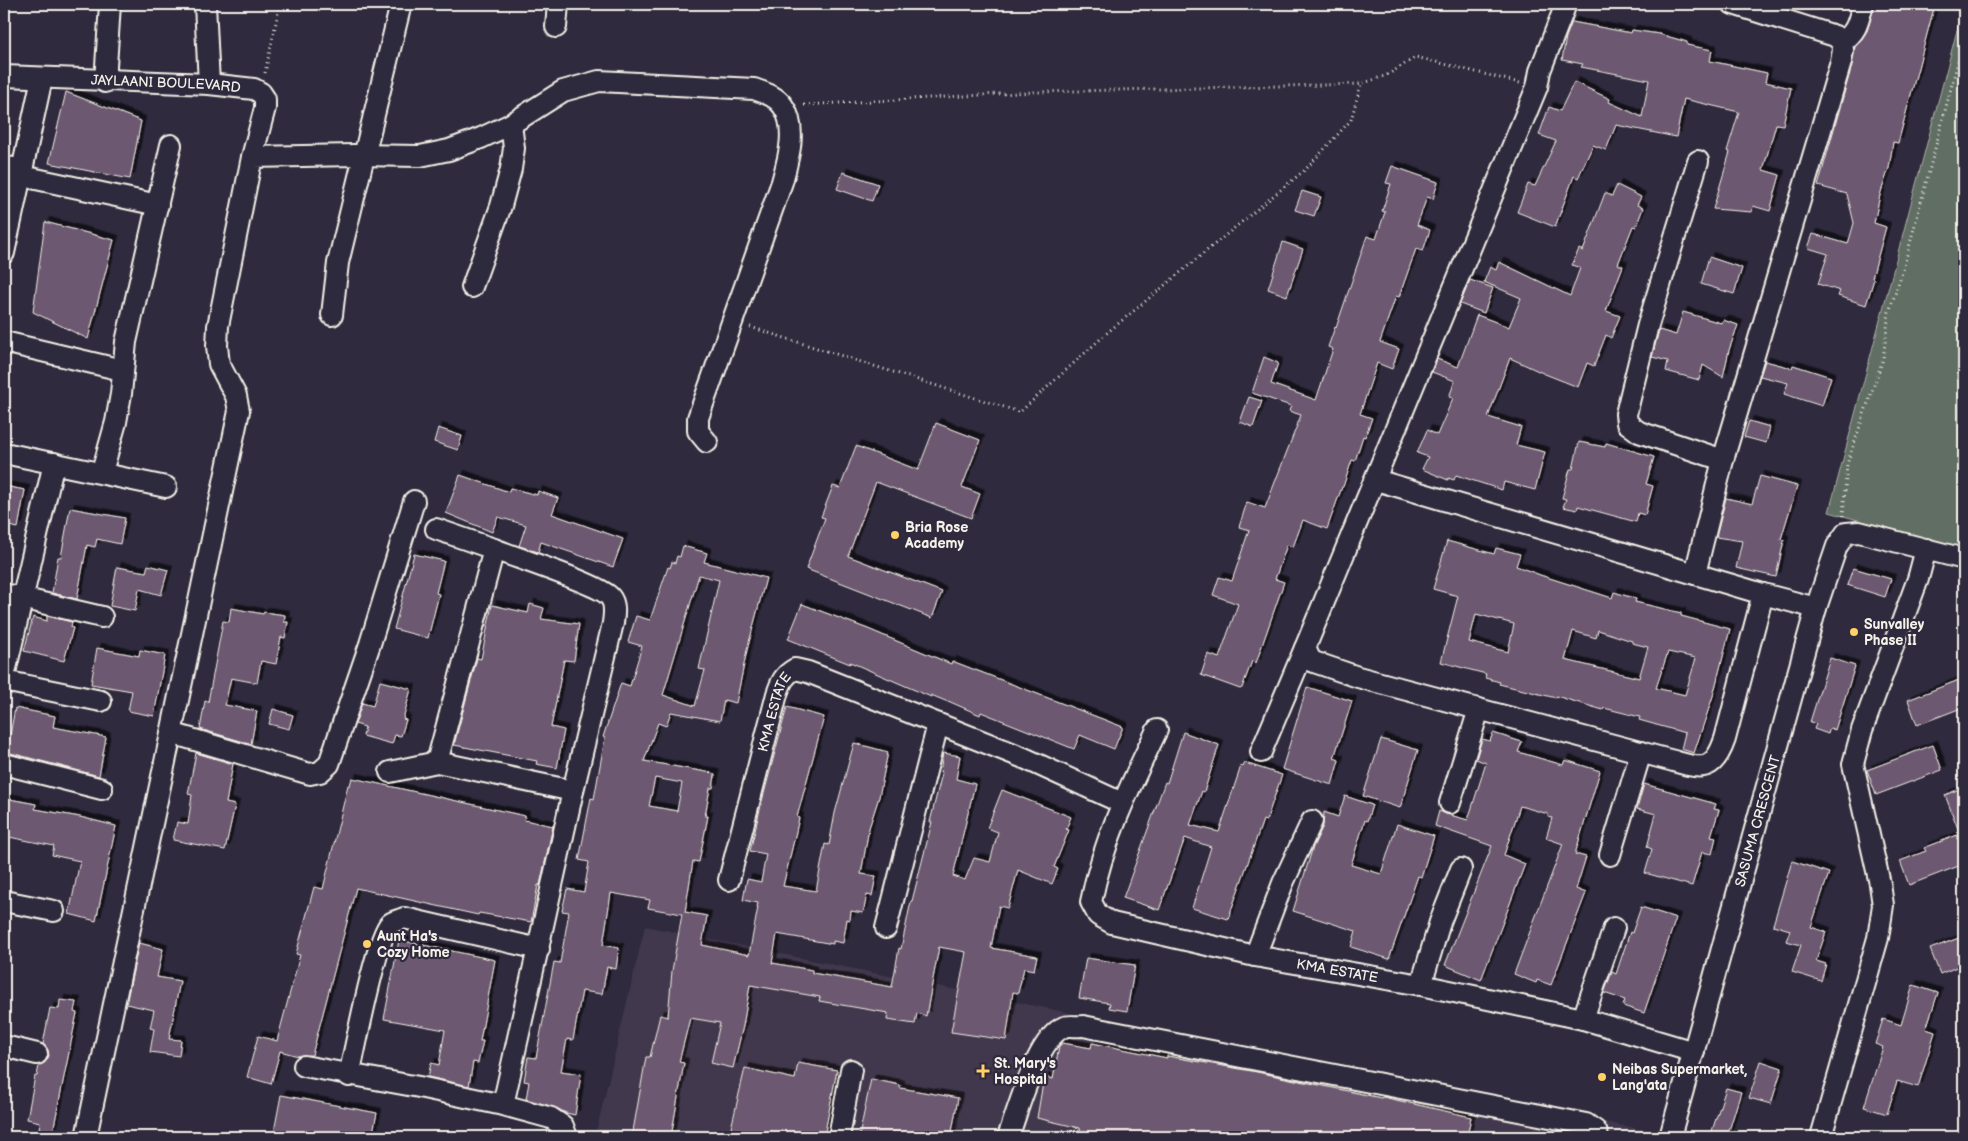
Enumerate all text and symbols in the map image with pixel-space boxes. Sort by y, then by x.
street label: JAYLAANI BOULEVARD [91,71,242,96]
place label: Bria Rose Academy [904,519,968,552]
marker: Bria Rose Academy [889,529,901,541]
place label: Sunvalley Phase II [1864,616,1925,649]
marker: Sunvalley Phase II [1848,626,1860,638]
street label: KMA ESTATE [754,669,795,754]
street label: SASUMA CRESCENT [1731,753,1784,889]
place label: Aunt Ha's Cozy Home [376,928,450,961]
marker: Aunt Ha's Cozy Home [361,938,373,950]
street label: KMA ESTATE [1295,955,1379,986]
place label: St. Mary's Hospital [994,1055,1056,1088]
place label: Neibas Supermarket, Lang'ata [1612,1061,1747,1094]
marker: St. Mary's Hospital [976,1064,990,1078]
marker: Neibas Supermarket, Lang'ata [1596,1071,1608,1083]

